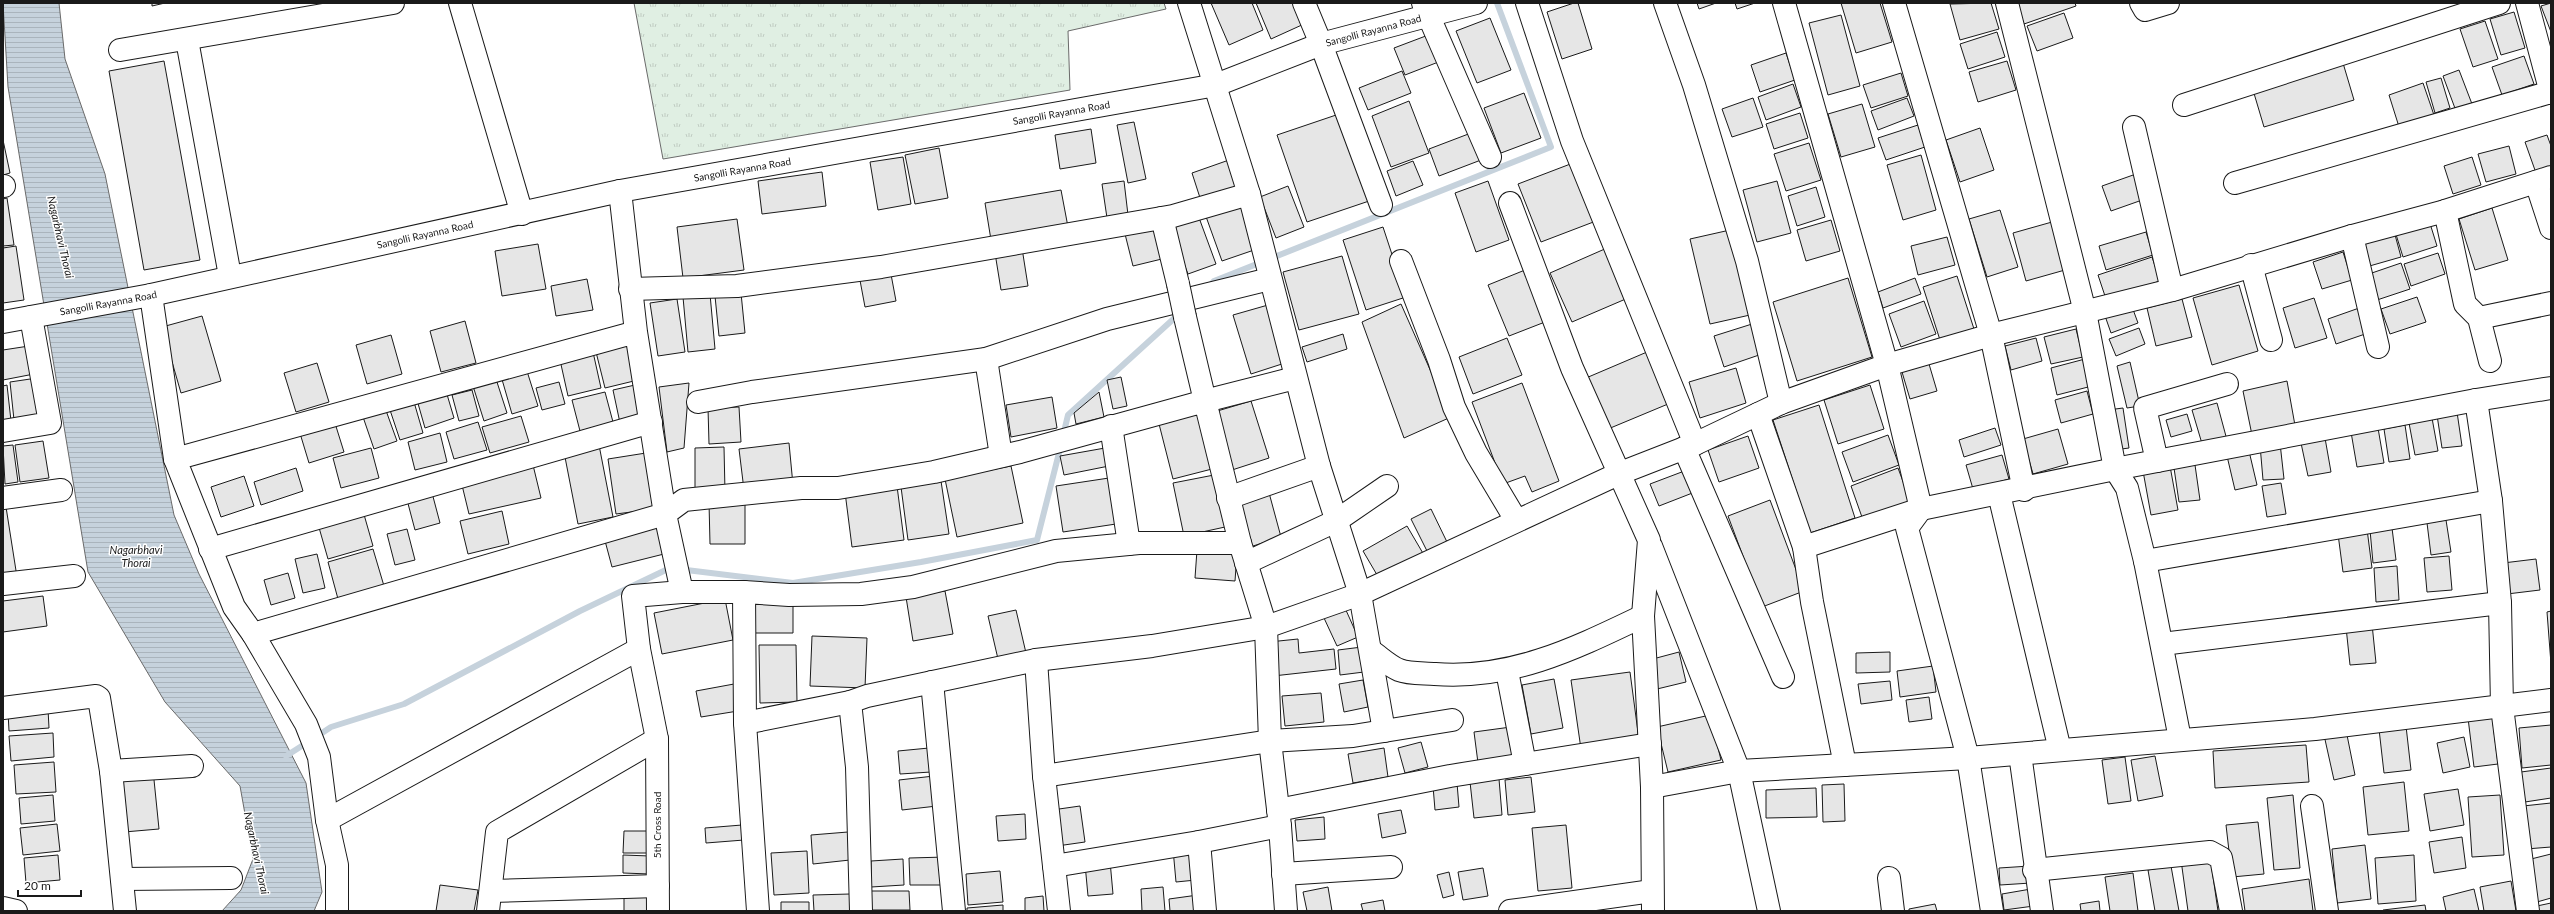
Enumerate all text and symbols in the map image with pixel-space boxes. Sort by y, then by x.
street label: Sangolli Rayanna Road [1324,12,1422,49]
street label: Sangolli Rayanna Road [1012,98,1111,127]
street label: Sangolli Rayanna Road [693,155,792,184]
water label: Nagarbhavi Thorai [45,195,77,280]
street label: Sangolli Rayanna Road [376,218,474,251]
street label: Sangolli Rayanna Road [59,288,158,318]
water label: Nagarbhavi Thorai [110,543,163,569]
street label: 5th Cross Road [651,792,663,858]
water label: Nagarbhavi Thorai [242,810,272,896]
scale bar [18,872,81,898]
text: 20 m [24,878,51,893]

